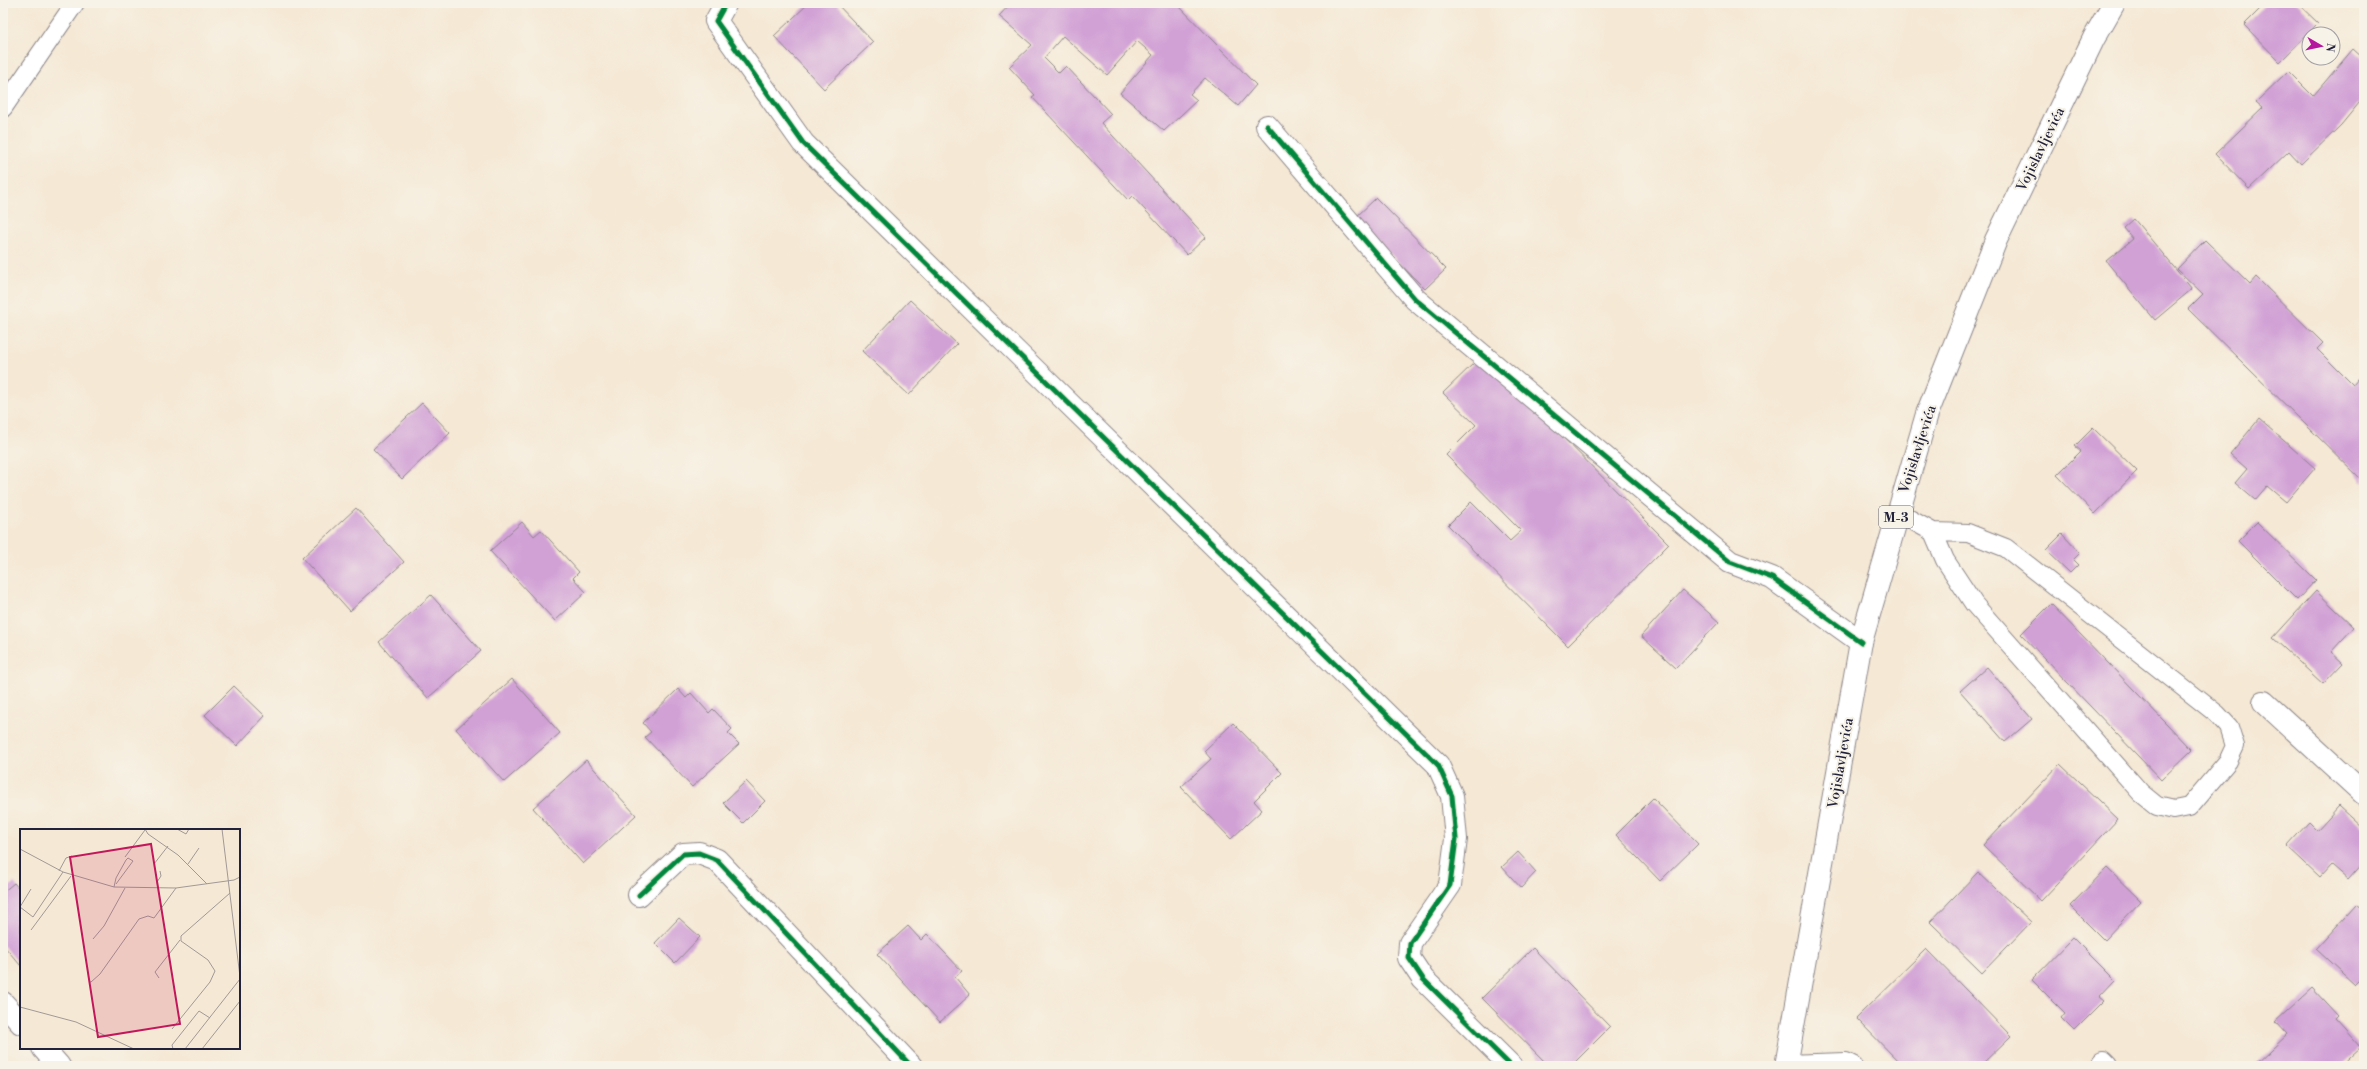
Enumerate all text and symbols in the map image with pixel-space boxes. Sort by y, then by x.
north arrow [2301,26,2341,66]
text: N [2322,42,2337,53]
street label: Vojislavljevića [2012,104,2069,195]
street label: Vojislavljevića [1895,402,1941,497]
road number: M-3 [1879,506,1913,528]
street label: Vojislavljevića [1824,716,1858,811]
inset map [20,829,240,1049]

